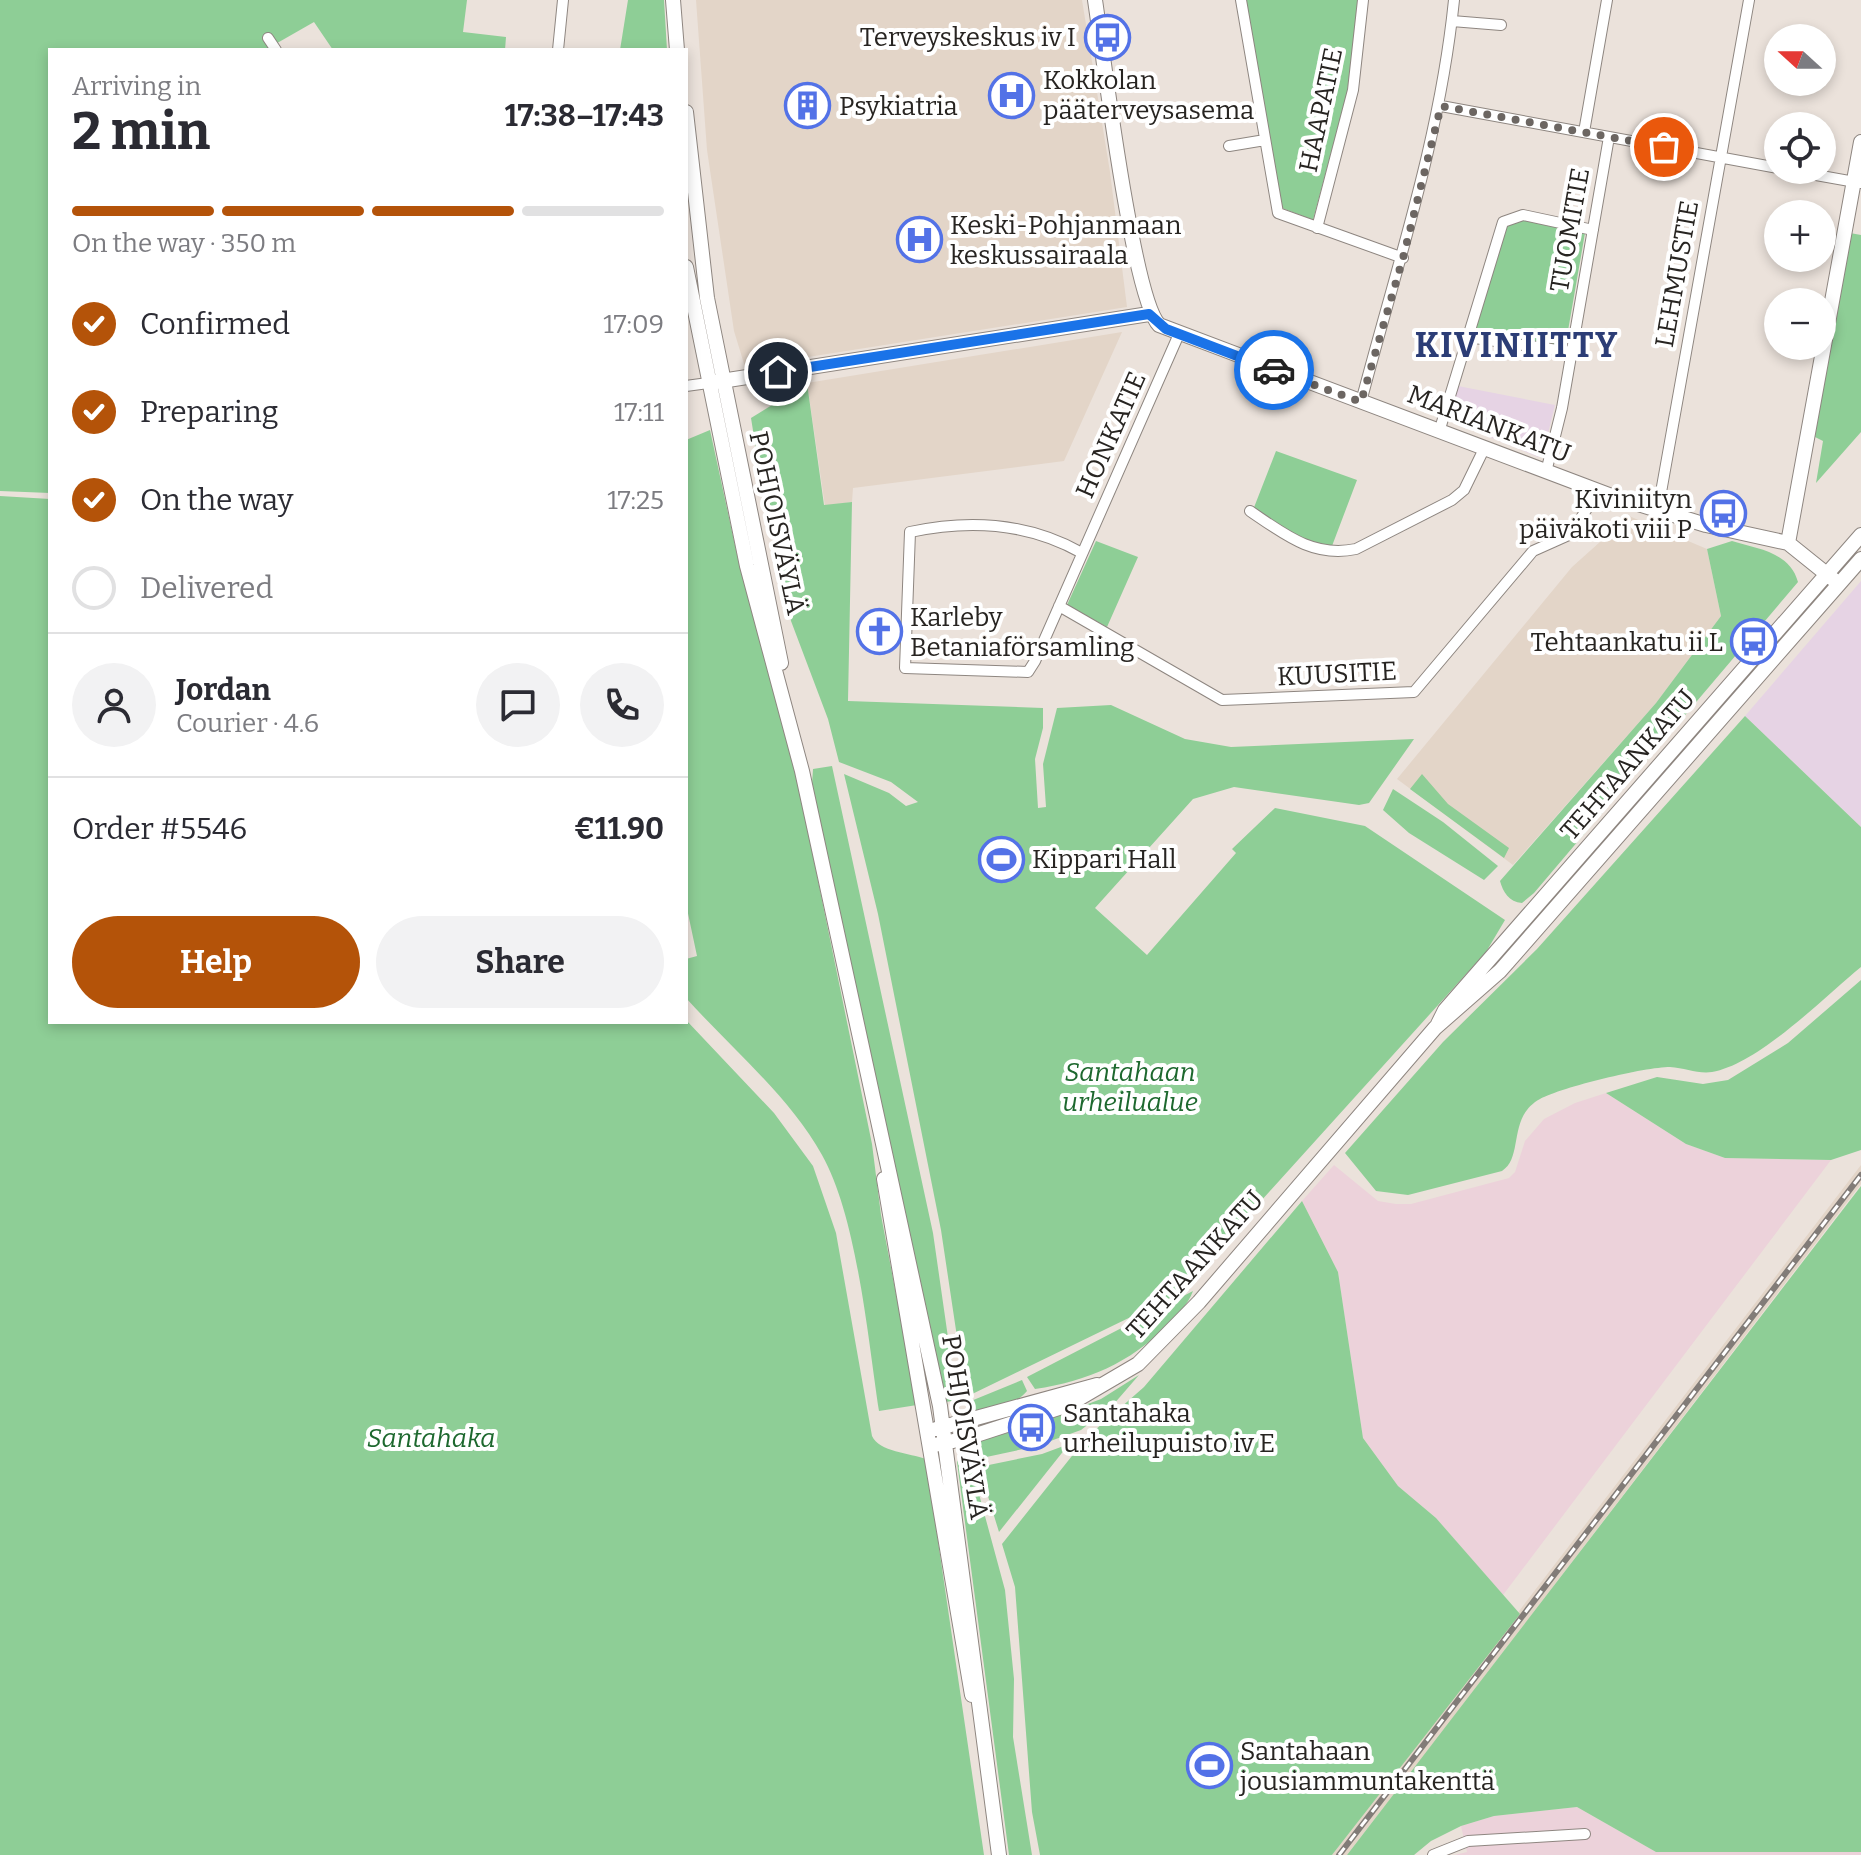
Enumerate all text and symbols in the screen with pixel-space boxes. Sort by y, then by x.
bus stop icon: Terveyskeskus iv I [1083,13,1131,61]
place label: Terveyskeskus iv I [860,22,1076,53]
north arrow [1764,24,1836,96]
map controls [1764,24,1836,360]
street label: HAAPATIE [1293,45,1349,175]
place label: Kokkolan pääterveysasema [1043,65,1254,126]
text: Arriving in [72,71,201,102]
hospital icon: Kokkolan pääterveysasema [988,71,1036,119]
building icon: Psykiatria [784,82,832,130]
place label: Psykiatria [839,91,958,122]
text: 17:38–17:43 [505,98,664,134]
text: 2 min [72,100,210,163]
button: locate [1764,112,1836,184]
pin [1630,113,1698,181]
icon: bag [1642,125,1686,169]
street label: TUOMITIE [1544,166,1596,294]
street label: LEHMUSTIE [1649,198,1705,350]
button: + [1764,200,1836,272]
place label: Keski-Pohjanmaan keskussairaala [950,210,1182,271]
hospital icon: Keski-Pohjanmaan keskussairaala [895,216,943,264]
text: On the way · 350 m [72,228,296,259]
button: − [1764,288,1836,360]
icon: check [72,302,116,346]
text: Confirmed [140,306,290,342]
text: 17:09 [603,309,664,340]
district label: KIVINIITTY [1415,325,1619,366]
courier [1234,330,1314,410]
pin [744,338,812,406]
icon: car [1252,348,1296,392]
icon: home [756,350,800,394]
street label: HONKATIE [1069,367,1153,503]
street label: MARIANKATU [1403,379,1575,469]
icon: check [72,390,116,434]
text: Preparing [140,394,278,430]
text: 17:11 [614,397,664,428]
street label: POHJOISVÄYLÄ [742,429,812,618]
icon: check [72,478,116,522]
text: On the way [140,482,293,518]
place label: Kiviniityn päiväkoti viii P [1519,484,1693,545]
text: 17:25 [607,485,664,516]
bus stop icon: Kiviniityn päiväkoti viii P [1699,490,1747,538]
text: Delivered [140,570,273,606]
place label: Karleby Betaniaförsamling [910,602,1135,663]
church icon: Karleby Betaniaförsamling [855,608,903,656]
bus stop icon: Tehtaankatu ii L [1730,618,1778,666]
place label: Tehtaankatu ii L [1531,627,1723,658]
street label: KUUSITIE [1276,655,1398,693]
button: person [72,663,156,747]
button: chat [476,663,560,747]
button: phone [580,663,664,747]
text: Jordan [176,672,271,708]
street label: TEHTAANKATU [1554,683,1702,847]
text: Courier · 4.6 [176,708,319,739]
text: Order #5546 [72,811,247,847]
text: €11.90 [574,811,664,847]
sports icon: Kippari Hall [977,835,1025,883]
place label: Kippari Hall [1032,844,1177,875]
button: Help [72,916,360,1008]
button: Share [376,916,664,1008]
park label: Santahaan urheilualue [1062,1057,1198,1118]
street label: TEHTAANKATU [1120,1184,1270,1346]
street label: POHJOISVÄYLÄ [935,1332,995,1522]
place label: Santahaka urheilupuisto iv E [1063,1398,1275,1459]
bus stop icon: Santahaka urheilupuisto iv E [1008,1404,1056,1452]
park label: Santahaka [367,1423,495,1454]
place label: Santahaan jousiammuntakenttä [1238,1736,1495,1797]
sports icon: Santahaan jousiammuntakenttä [1185,1742,1233,1790]

